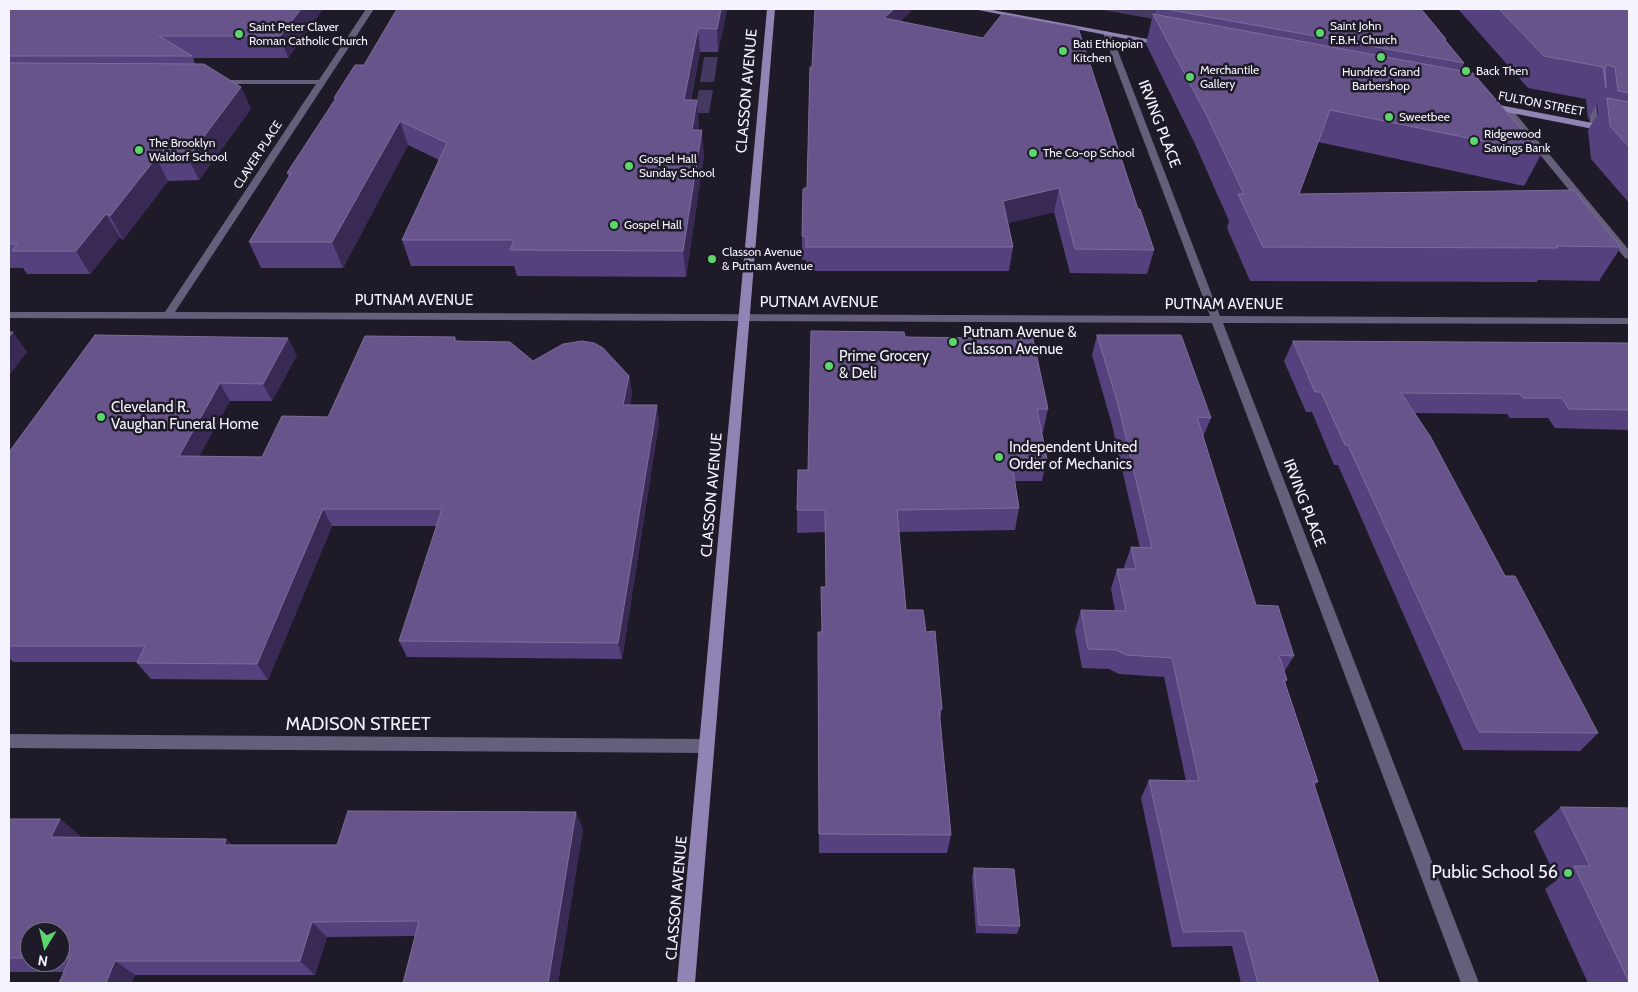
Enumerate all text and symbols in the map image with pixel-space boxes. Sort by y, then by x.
place label: Saint John F.B.H. Church [1330,19,1397,47]
place label: Saint Peter Claver Roman Catholic Church [249,20,368,48]
marker: Saint John F.B.H. Church [1314,27,1326,39]
marker: Saint Peter Claver Roman Catholic Church [233,28,245,40]
street label: CLASSON AVENUE [733,28,761,154]
place label: Bati Ethiopian Kitchen [1073,37,1143,65]
marker: Bati Ethiopian Kitchen [1057,45,1069,57]
marker: Hundred Grand Barbershop [1375,51,1387,63]
place label: Merchantile Gallery [1200,63,1259,91]
place label: Back Then [1476,64,1528,78]
place label: Hundred Grand Barbershop [1342,65,1420,93]
marker: Back Then [1460,65,1472,77]
marker: Merchantile Gallery [1184,71,1196,83]
street label: IRVING PLACE [1134,78,1184,170]
street label: FULTON STREET [1497,89,1585,119]
place label: Sweetbee [1399,110,1450,124]
marker: Sweetbee [1383,111,1395,123]
street label: CLAVER PLACE [231,118,285,192]
place label: Ridgewood Savings Bank [1484,127,1550,155]
marker: Ridgewood Savings Bank [1468,135,1480,147]
place label: The Brooklyn Waldorf School [149,136,227,164]
marker: The Brooklyn Waldorf School [133,144,145,156]
place label: The Co-op School [1043,146,1135,160]
marker: The Co-op School [1027,147,1039,159]
place label: Gospel Hall Sunday School [639,152,715,180]
marker: Gospel Hall Sunday School [623,160,635,172]
place label: Gospel Hall [624,218,682,232]
marker: Gospel Hall [608,219,620,231]
place label: Classon Avenue & Putnam Avenue [722,245,813,273]
marker: Classon Avenue & Putnam Avenue [706,253,718,265]
street label: PUTNAM AVENUE [355,292,473,310]
street label: PUTNAM AVENUE [760,294,878,312]
street label: PUTNAM AVENUE [1165,296,1283,314]
place label: Putnam Avenue & Classon Avenue [963,324,1077,359]
marker: Putnam Avenue & Classon Avenue [947,336,959,348]
place label: Prime Grocery & Deli [839,348,929,383]
marker: Prime Grocery & Deli [823,360,835,372]
place label: Cleveland R. Vaughan Funeral Home [111,399,259,434]
marker: Cleveland R. Vaughan Funeral Home [95,411,107,423]
street label: CLASSON AVENUE [698,432,726,558]
place label: Independent United Order of Mechanics [1009,439,1137,474]
marker: Independent United Order of Mechanics [993,451,1005,463]
street label: IRVING PLACE [1279,457,1329,549]
street label: MADISON STREET [286,714,430,736]
street label: CLASSON AVENUE [663,835,691,961]
place label: Public School 56 [1432,862,1558,884]
marker: Public School 56 [1562,867,1574,879]
north arrow [20,922,70,972]
text: N [37,951,49,970]

